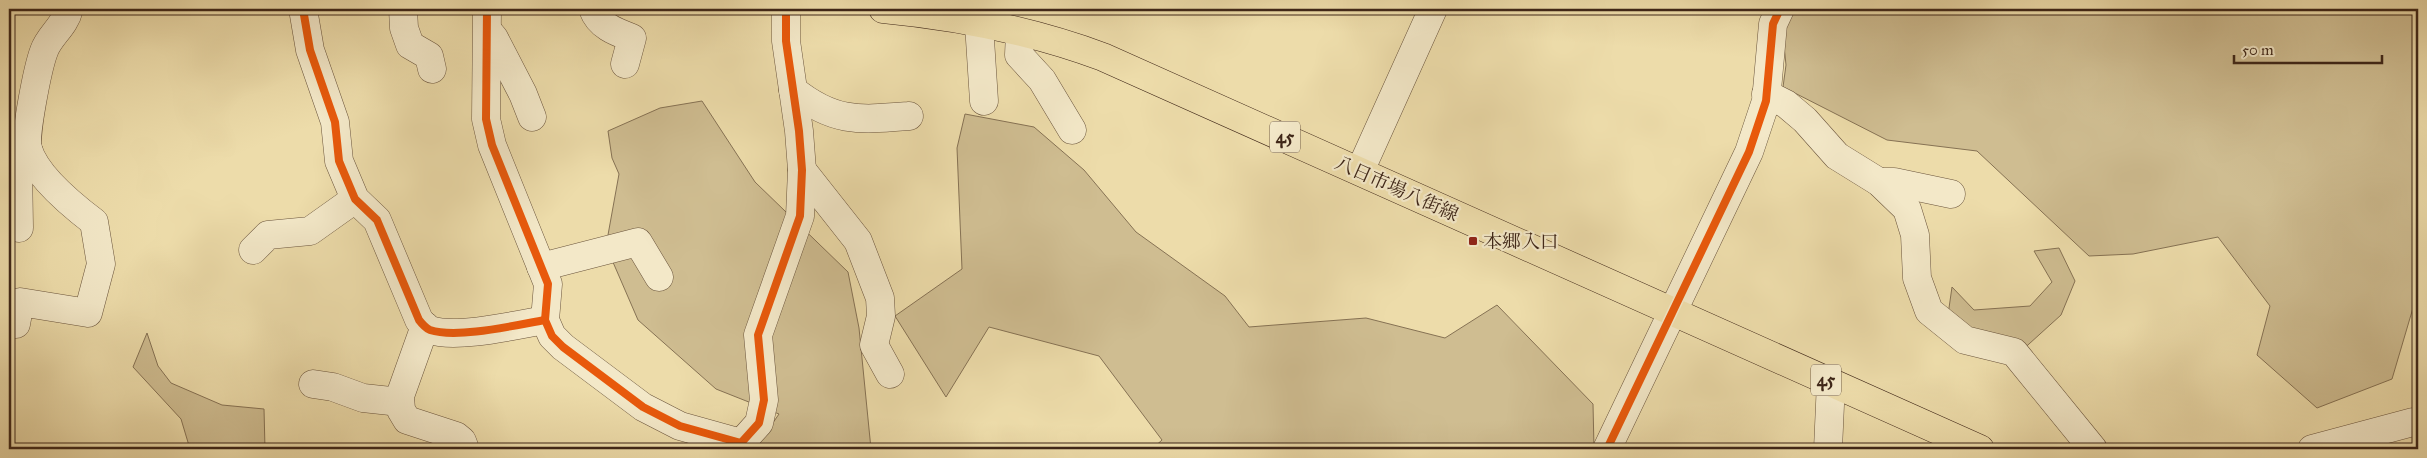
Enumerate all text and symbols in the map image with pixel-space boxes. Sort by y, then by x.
scale bar [2234,32,2382,64]
text: 50 m [2242,41,2274,59]
road number: 45 [1270,121,1300,152]
street label: 八日市場八街線 [1331,151,1462,226]
place label: 本郷入口 [1483,230,1559,253]
marker: 本郷入口 [1467,235,1479,247]
road number: 45 [1811,364,1841,396]

